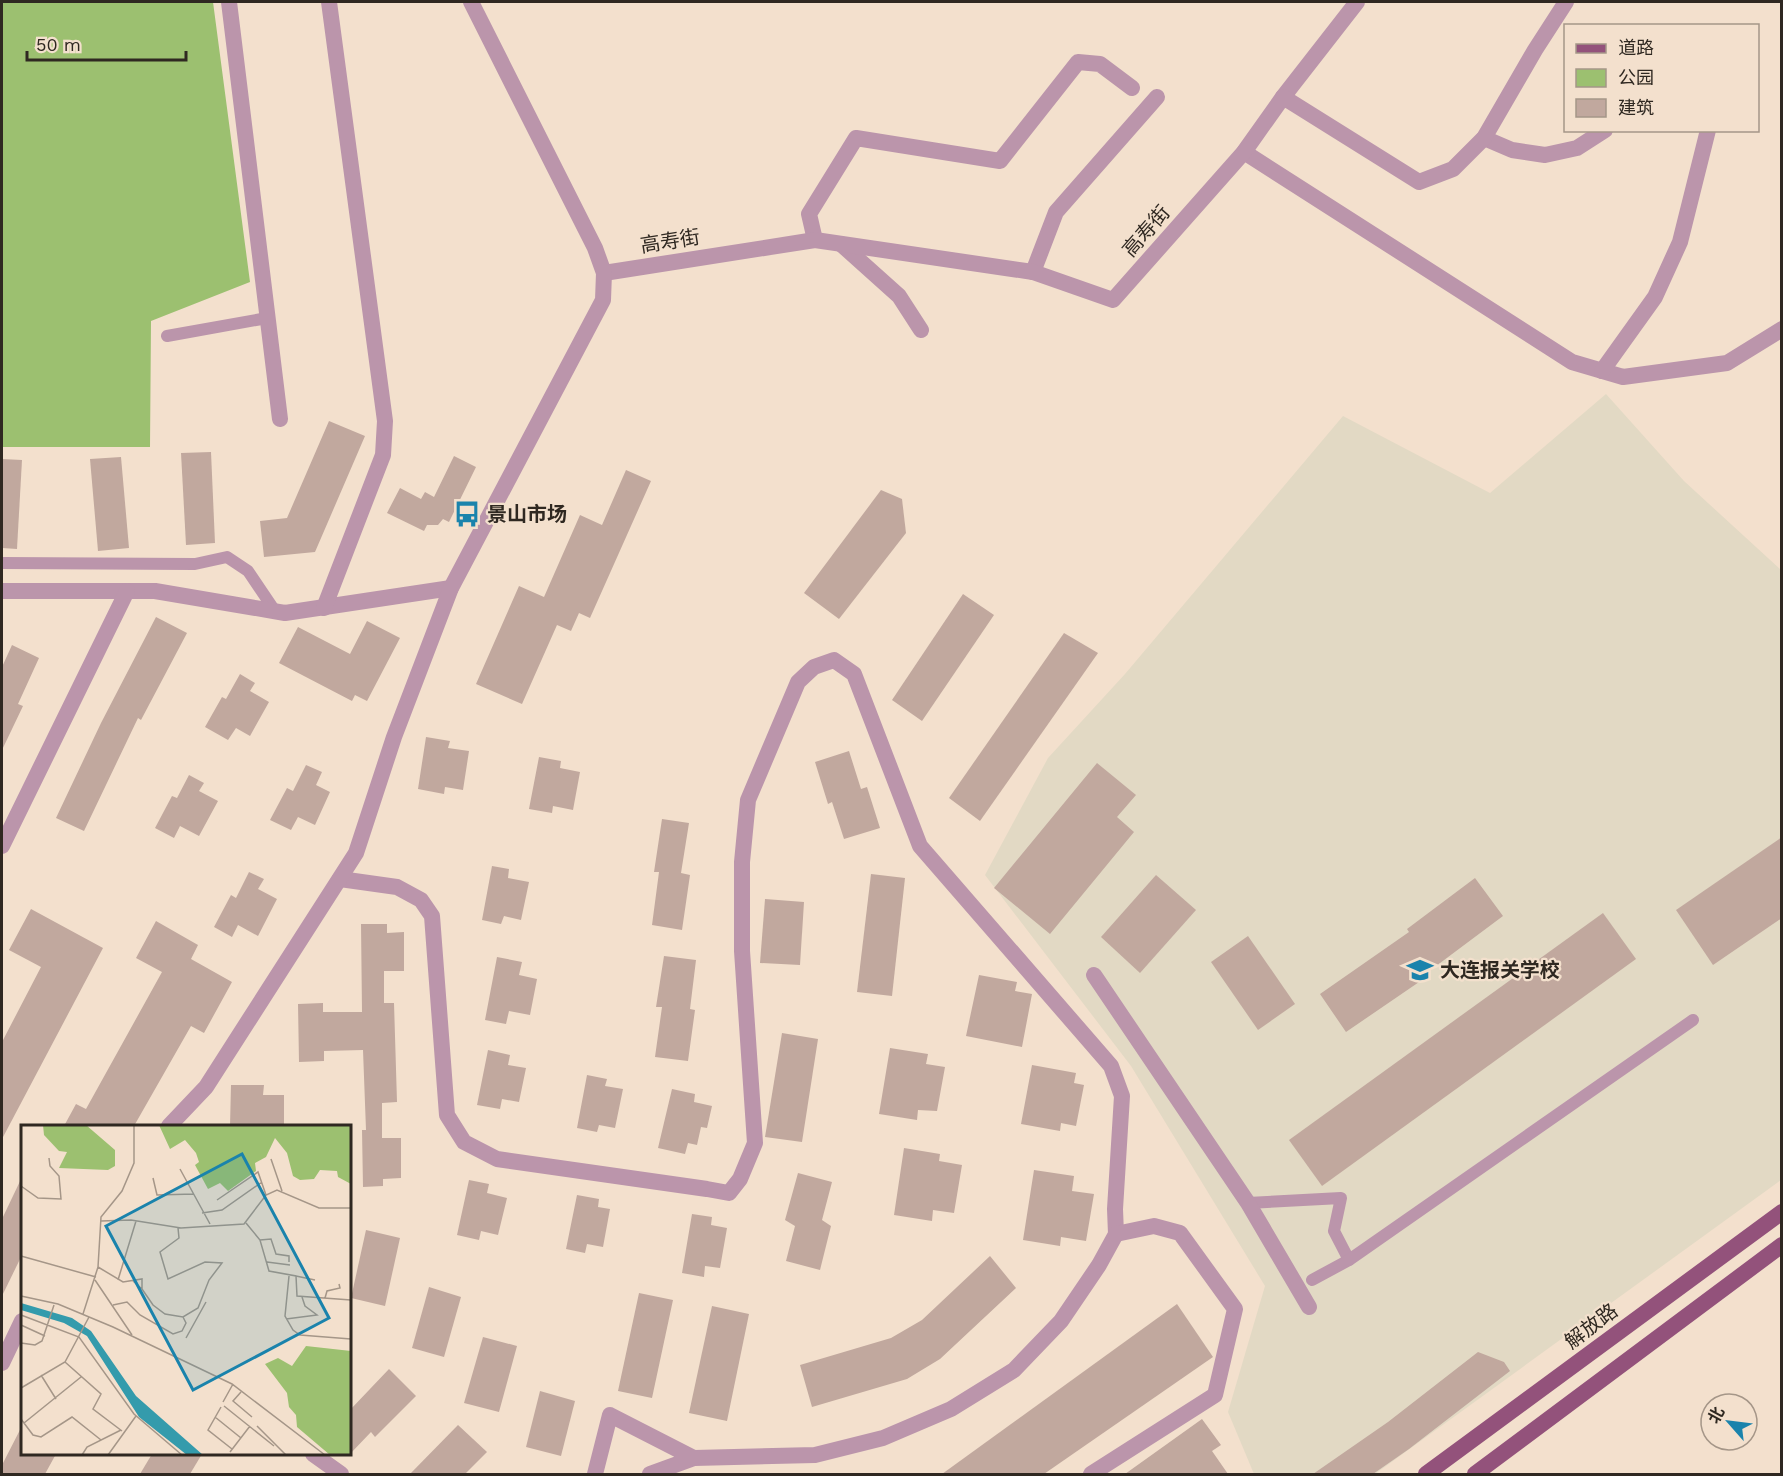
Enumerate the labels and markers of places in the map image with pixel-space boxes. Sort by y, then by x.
bus stop icon: 景山市场 [452,499,482,529]
place label: 景山市场 [487,502,567,526]
school or university icon: 大连报关学校 [1405,955,1435,985]
place label: 大连报关学校 [1440,958,1560,982]

